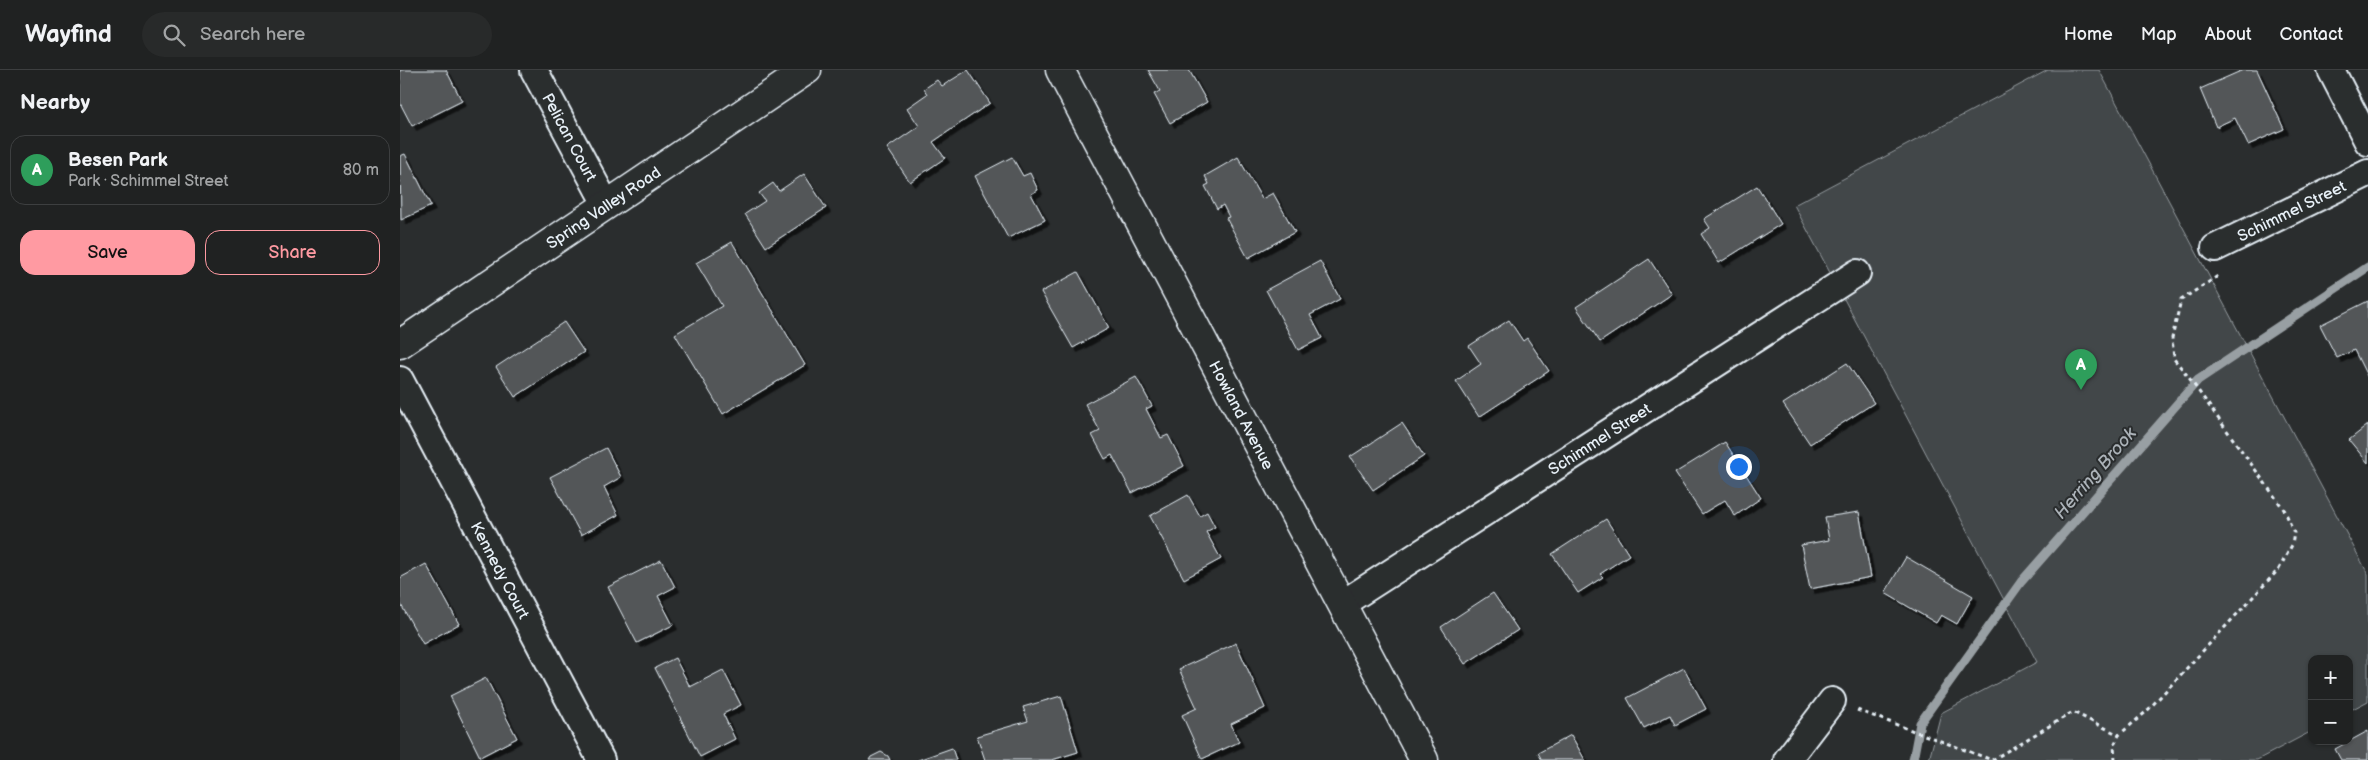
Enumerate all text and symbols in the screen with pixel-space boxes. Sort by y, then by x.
search box [142,12,492,57]
text: Wayfind [25,20,112,49]
icon: search [160,21,188,49]
text: Search here [200,23,305,46]
text: Home [2064,24,2113,45]
text: Map [2141,24,2177,45]
text: About [2205,24,2252,45]
text: Contact [2280,24,2343,45]
text: Nearby [20,90,90,115]
street label: Pelican Court [537,90,600,185]
text: Besen Park [68,149,168,172]
text: A [32,161,42,180]
text: 80 m [343,161,379,180]
street label: Spring Valley Road [543,163,665,254]
text: Park · Schimmel Street [68,172,228,191]
street label: Schimmel Street [2235,177,2349,247]
button: Save [20,230,195,275]
button: Share [205,230,380,275]
pin: A [2065,349,2097,390]
street label: Howland Avenue [1204,358,1277,474]
street label: Schimmel Street [1545,400,1655,480]
water label: Herring Brook [2050,422,2142,523]
your location [1726,454,1752,480]
street label: Kennedy Court [466,519,533,623]
map controls [2308,655,2353,745]
button: + [2308,655,2353,700]
button: − [2308,700,2353,745]

